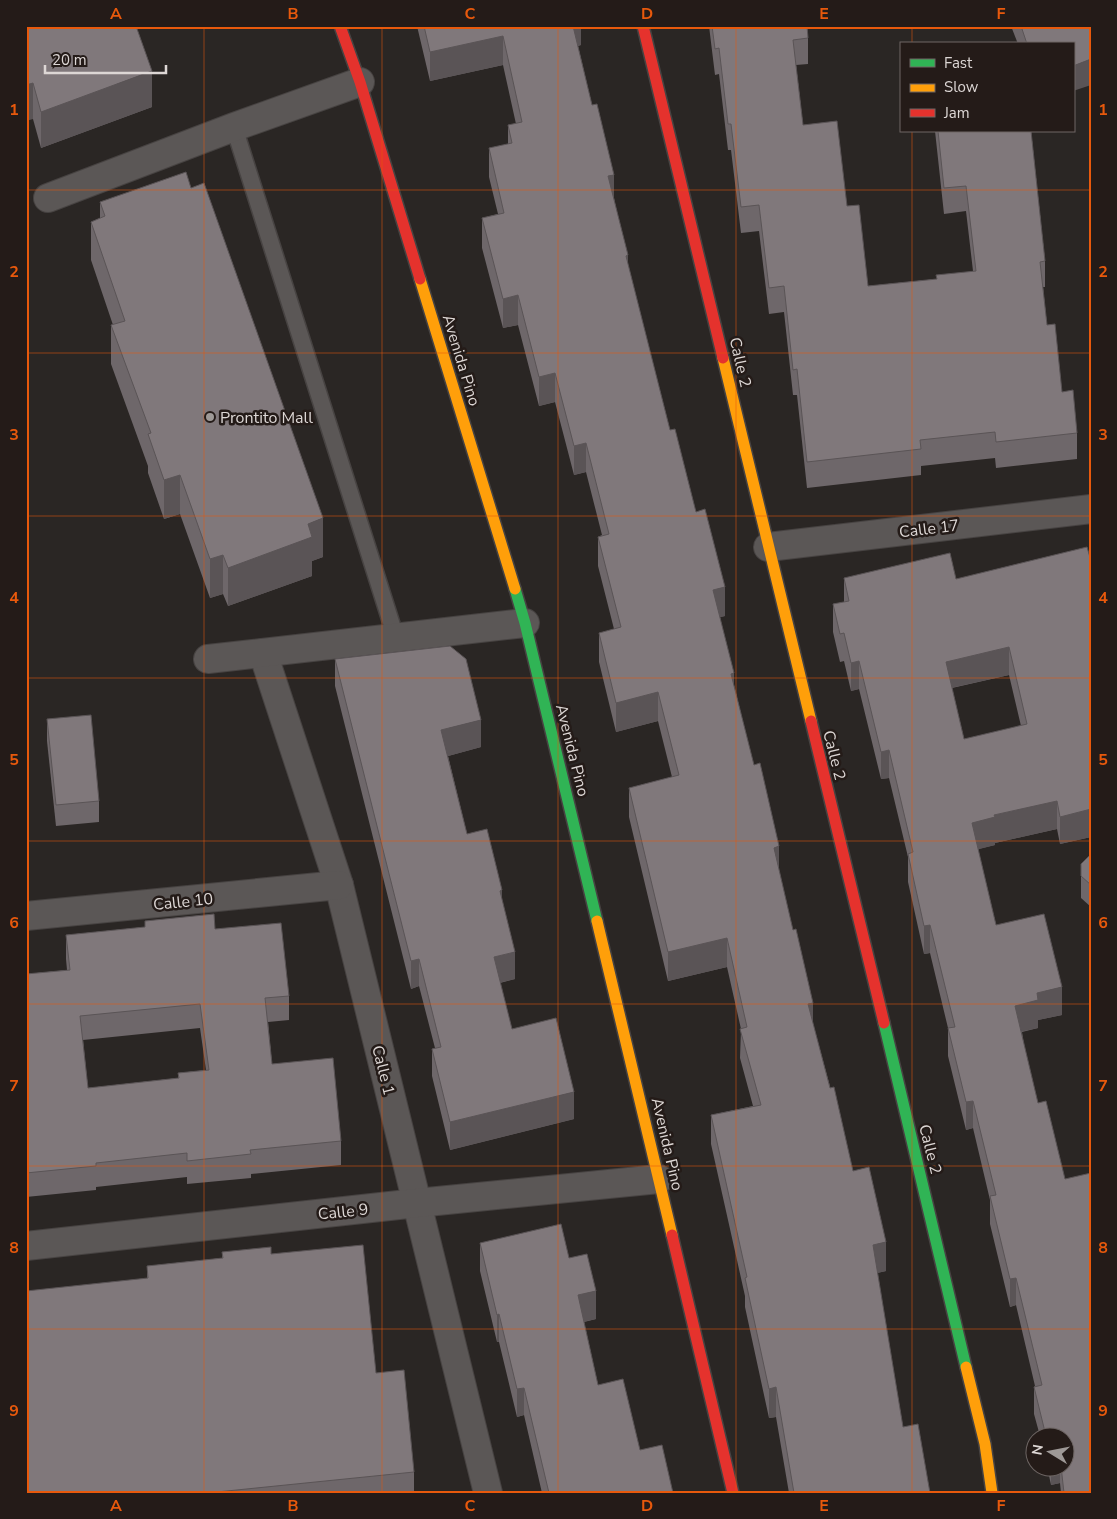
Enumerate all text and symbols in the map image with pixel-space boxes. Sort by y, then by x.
text: A [110,3,122,25]
text: B [287,3,299,25]
text: C [465,3,476,25]
text: D [641,3,653,25]
text: E [819,3,829,25]
text: F [997,3,1006,25]
scale bar [45,42,166,74]
legend [900,42,1074,132]
text: 20 m [52,50,87,70]
text: Fast [944,53,973,73]
text: Slow [944,77,979,97]
text: 1 [9,99,19,121]
text: 1 [1098,99,1108,121]
text: Jam [943,103,970,123]
text: 2 [9,261,19,283]
text: 2 [1098,261,1108,283]
street label: Avenida Pino [437,312,485,409]
street label: Calle 2 [724,335,756,389]
place label: Prontito Mall [220,407,313,429]
marker: Prontito Mall [204,411,216,423]
text: 3 [9,424,19,446]
text: 3 [1098,424,1108,446]
street label: Calle 17 [898,514,960,544]
text: 4 [9,587,19,609]
text: 4 [1098,587,1108,609]
street label: Avenida Pino [550,702,594,799]
street label: Calle 2 [817,728,851,782]
text: 5 [9,749,19,771]
text: 5 [1098,749,1108,771]
street label: Calle 10 [152,888,214,916]
text: 6 [9,912,19,934]
text: 6 [1098,912,1108,934]
street label: Calle 1 [366,1043,400,1097]
text: 7 [9,1075,19,1097]
text: 7 [1098,1075,1108,1097]
street label: Avenida Pino [646,1096,688,1193]
street label: Calle 2 [913,1122,947,1176]
street label: Calle 9 [317,1198,369,1226]
text: 8 [9,1237,19,1259]
text: 8 [1098,1237,1108,1259]
text: 9 [9,1400,19,1422]
text: 9 [1098,1400,1108,1422]
north arrow [1024,1426,1074,1476]
text: N [1027,1443,1048,1457]
text: A [110,1495,122,1517]
text: B [287,1495,299,1517]
text: C [465,1495,476,1517]
text: D [641,1495,653,1517]
text: E [819,1495,829,1517]
text: F [997,1495,1006,1517]

